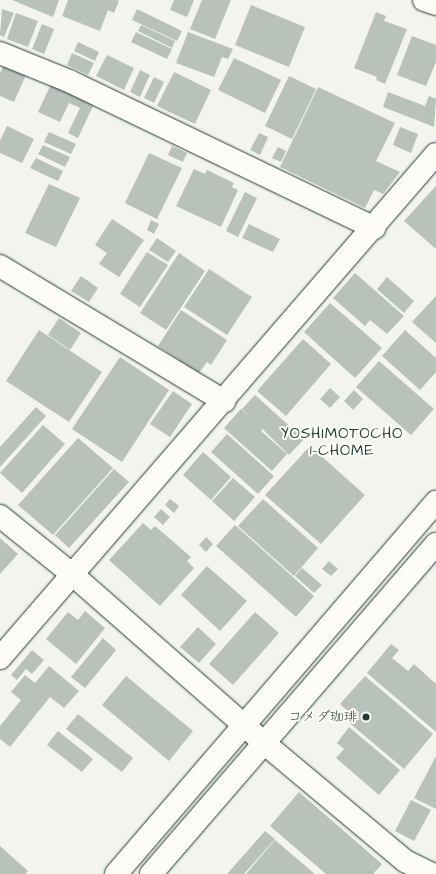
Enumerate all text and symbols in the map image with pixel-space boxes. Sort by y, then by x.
district label: YOSHIMOTOCHO 1-CHOME [281,424,403,459]
place label: コメダ珈琲 [288,709,358,725]
marker: コメダ珈琲 [361,712,371,722]

